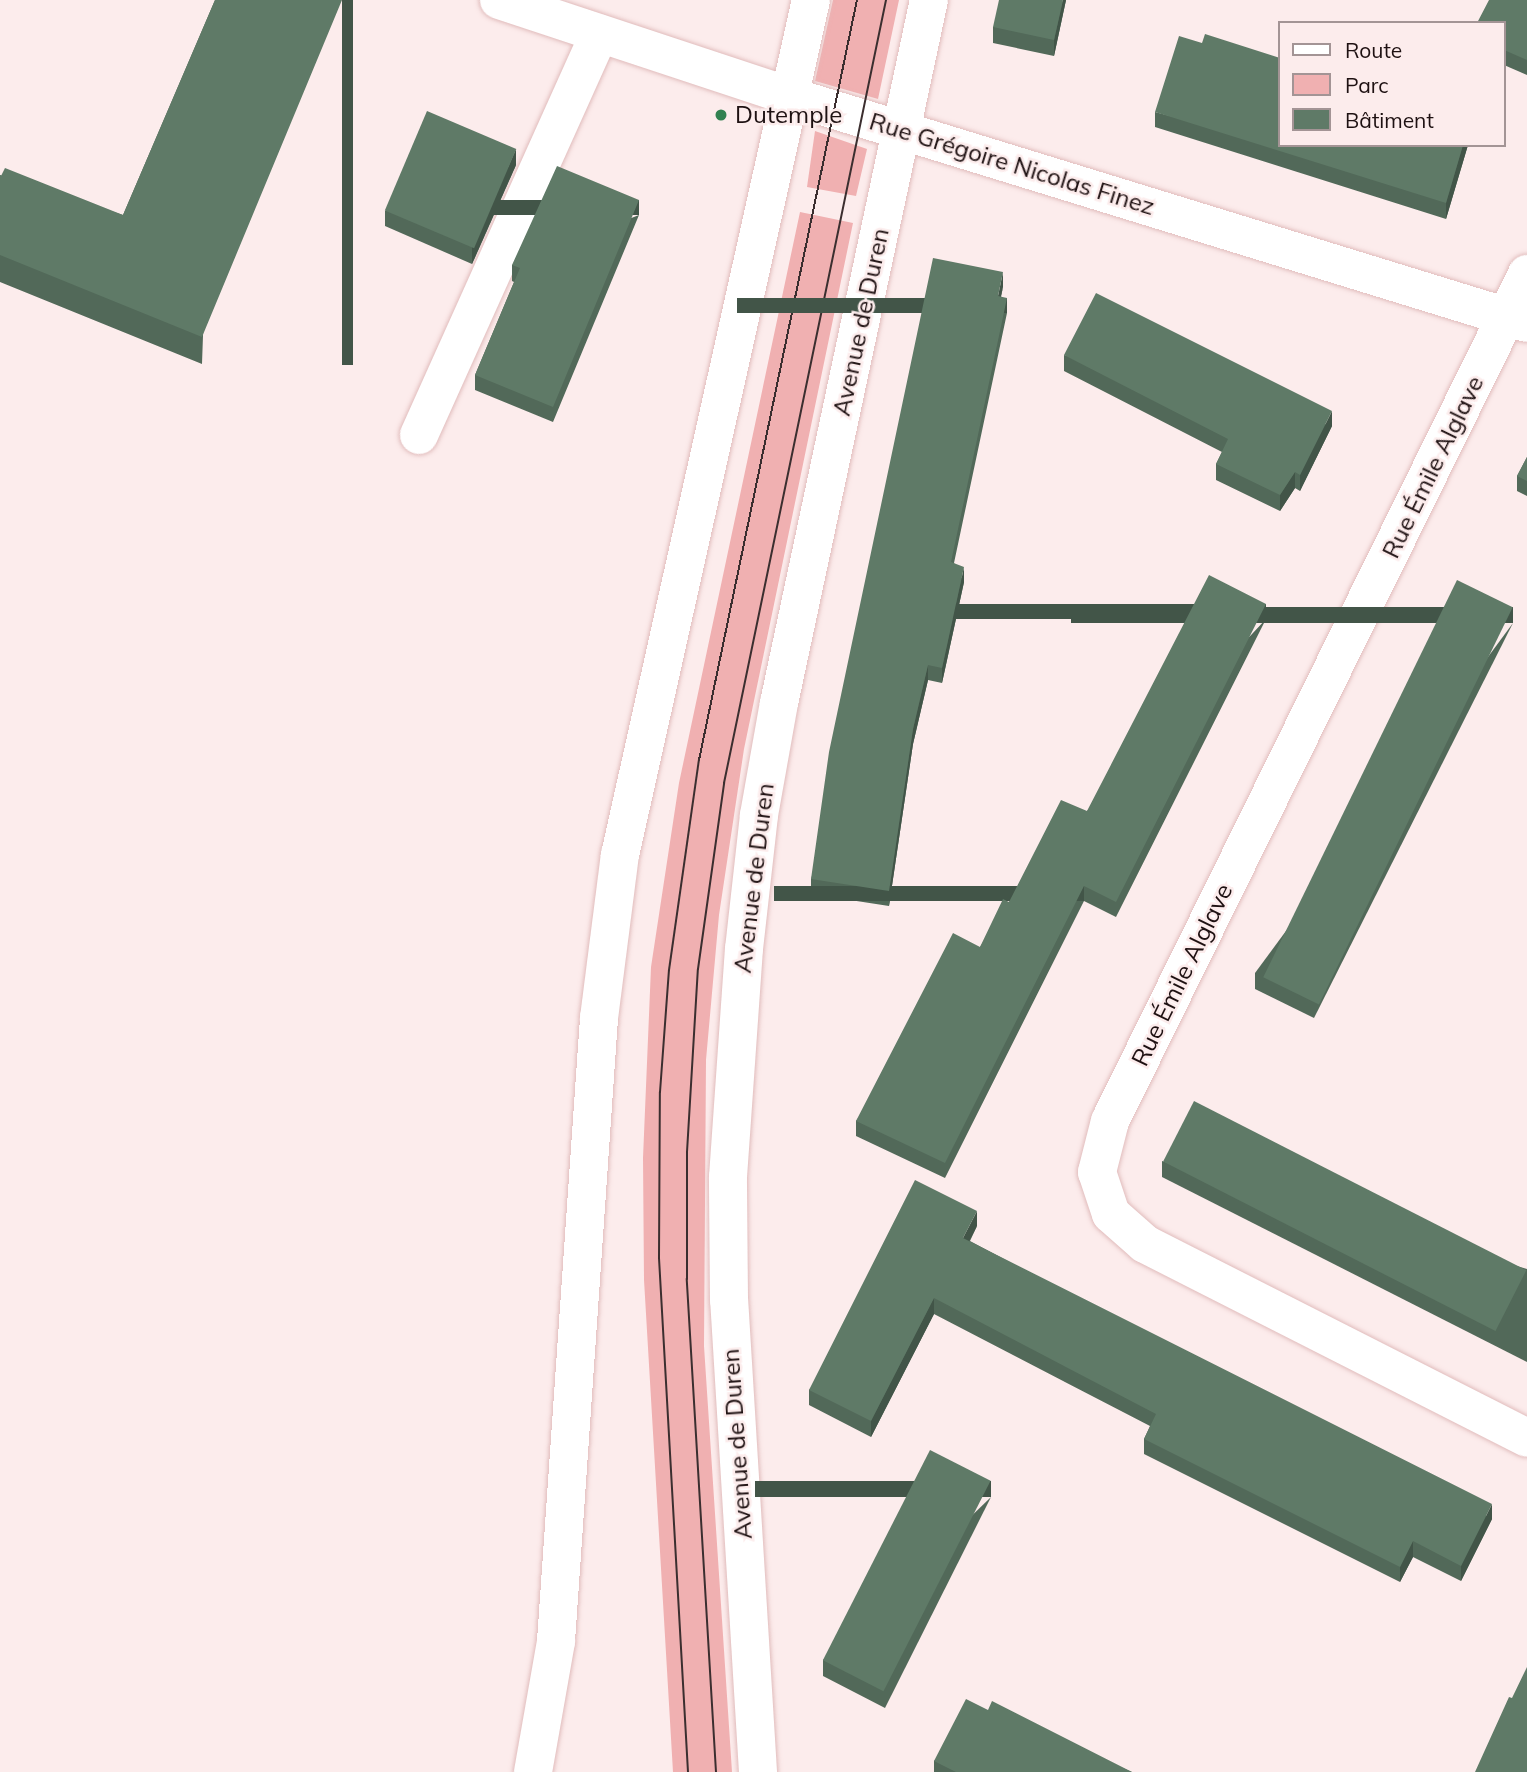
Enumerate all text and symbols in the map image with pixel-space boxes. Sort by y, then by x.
legend [1278,21,1506,147]
text: Route [1345,37,1402,63]
text: Parc [1345,72,1389,98]
place label: Dutemple [735,101,842,129]
marker: Dutemple [713,107,729,123]
street label: Rue Grégoire Nicolas Finez [866,107,1158,221]
text: Bâtiment [1345,107,1434,133]
street label: Avenue de Duren [827,226,895,418]
street label: Rue Émile Alglave [1376,371,1490,563]
street label: Avenue de Duren [728,781,780,975]
street label: Rue Émile Alglave [1125,879,1239,1071]
street label: Avenue de Duren [716,1348,758,1540]

